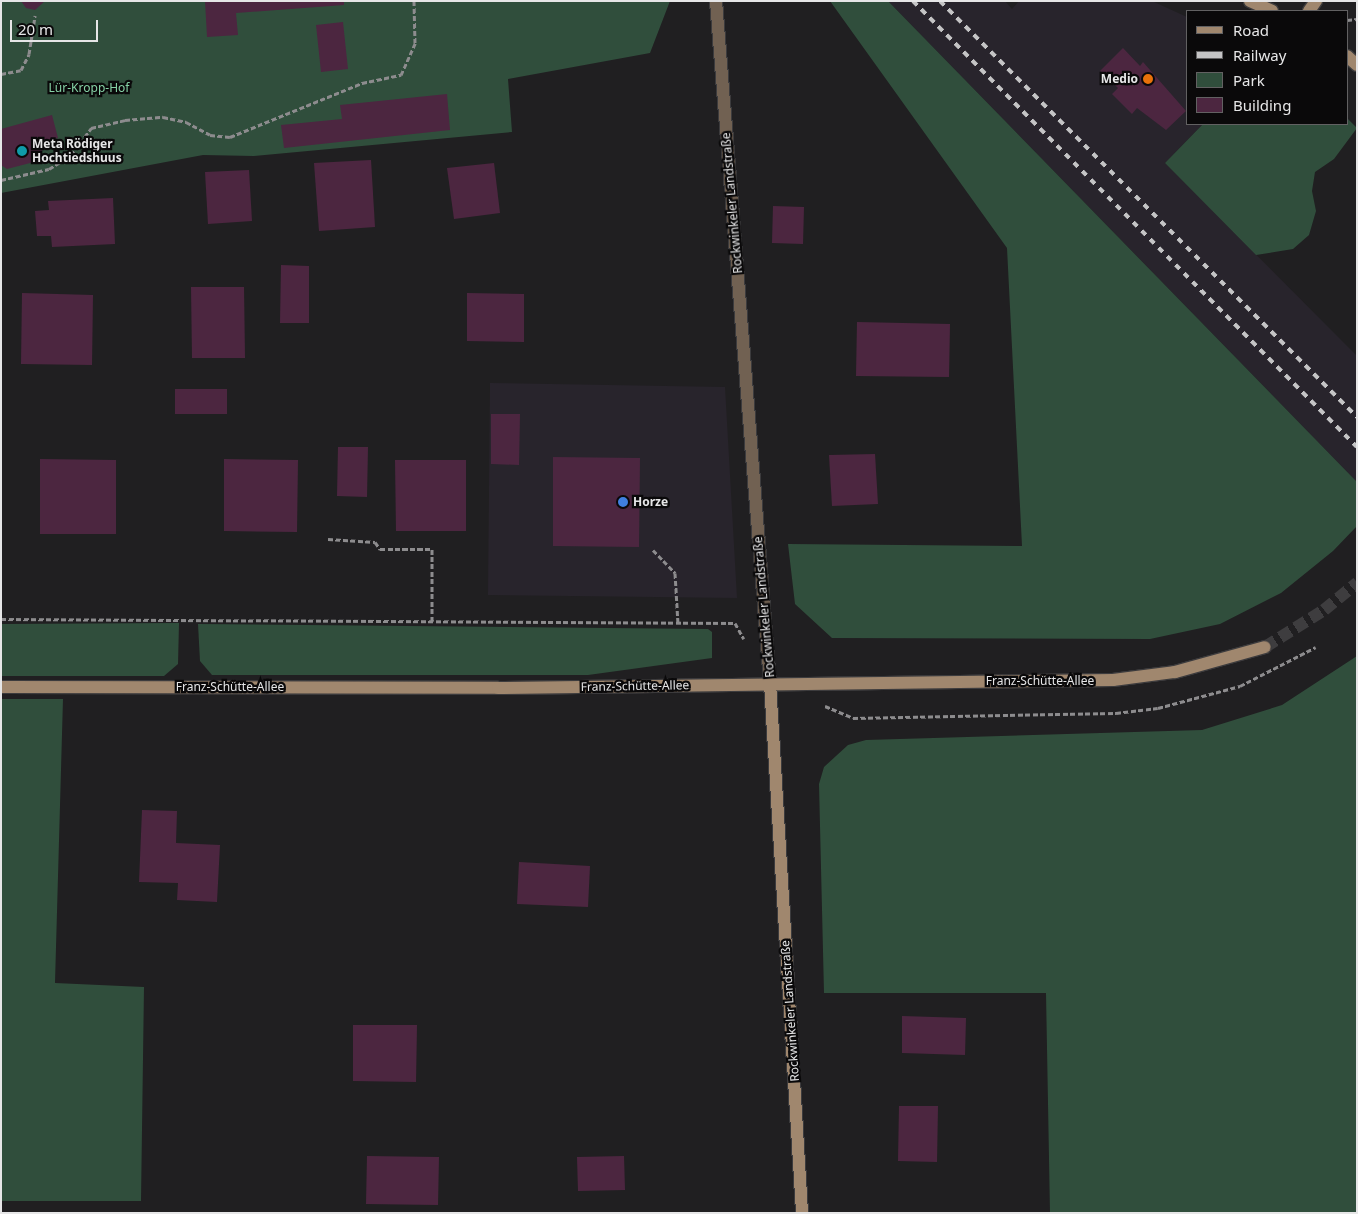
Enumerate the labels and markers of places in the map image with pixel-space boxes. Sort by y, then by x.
place label: Medio [1101,72,1138,86]
marker: Medio [1142,73,1154,85]
place label: Meta Rödiger Hochtiedshuus [32,137,122,165]
marker: Meta Rödiger Hochtiedshuus [16,145,28,157]
place label: Horze [633,495,668,509]
marker: Horze [617,496,629,508]

